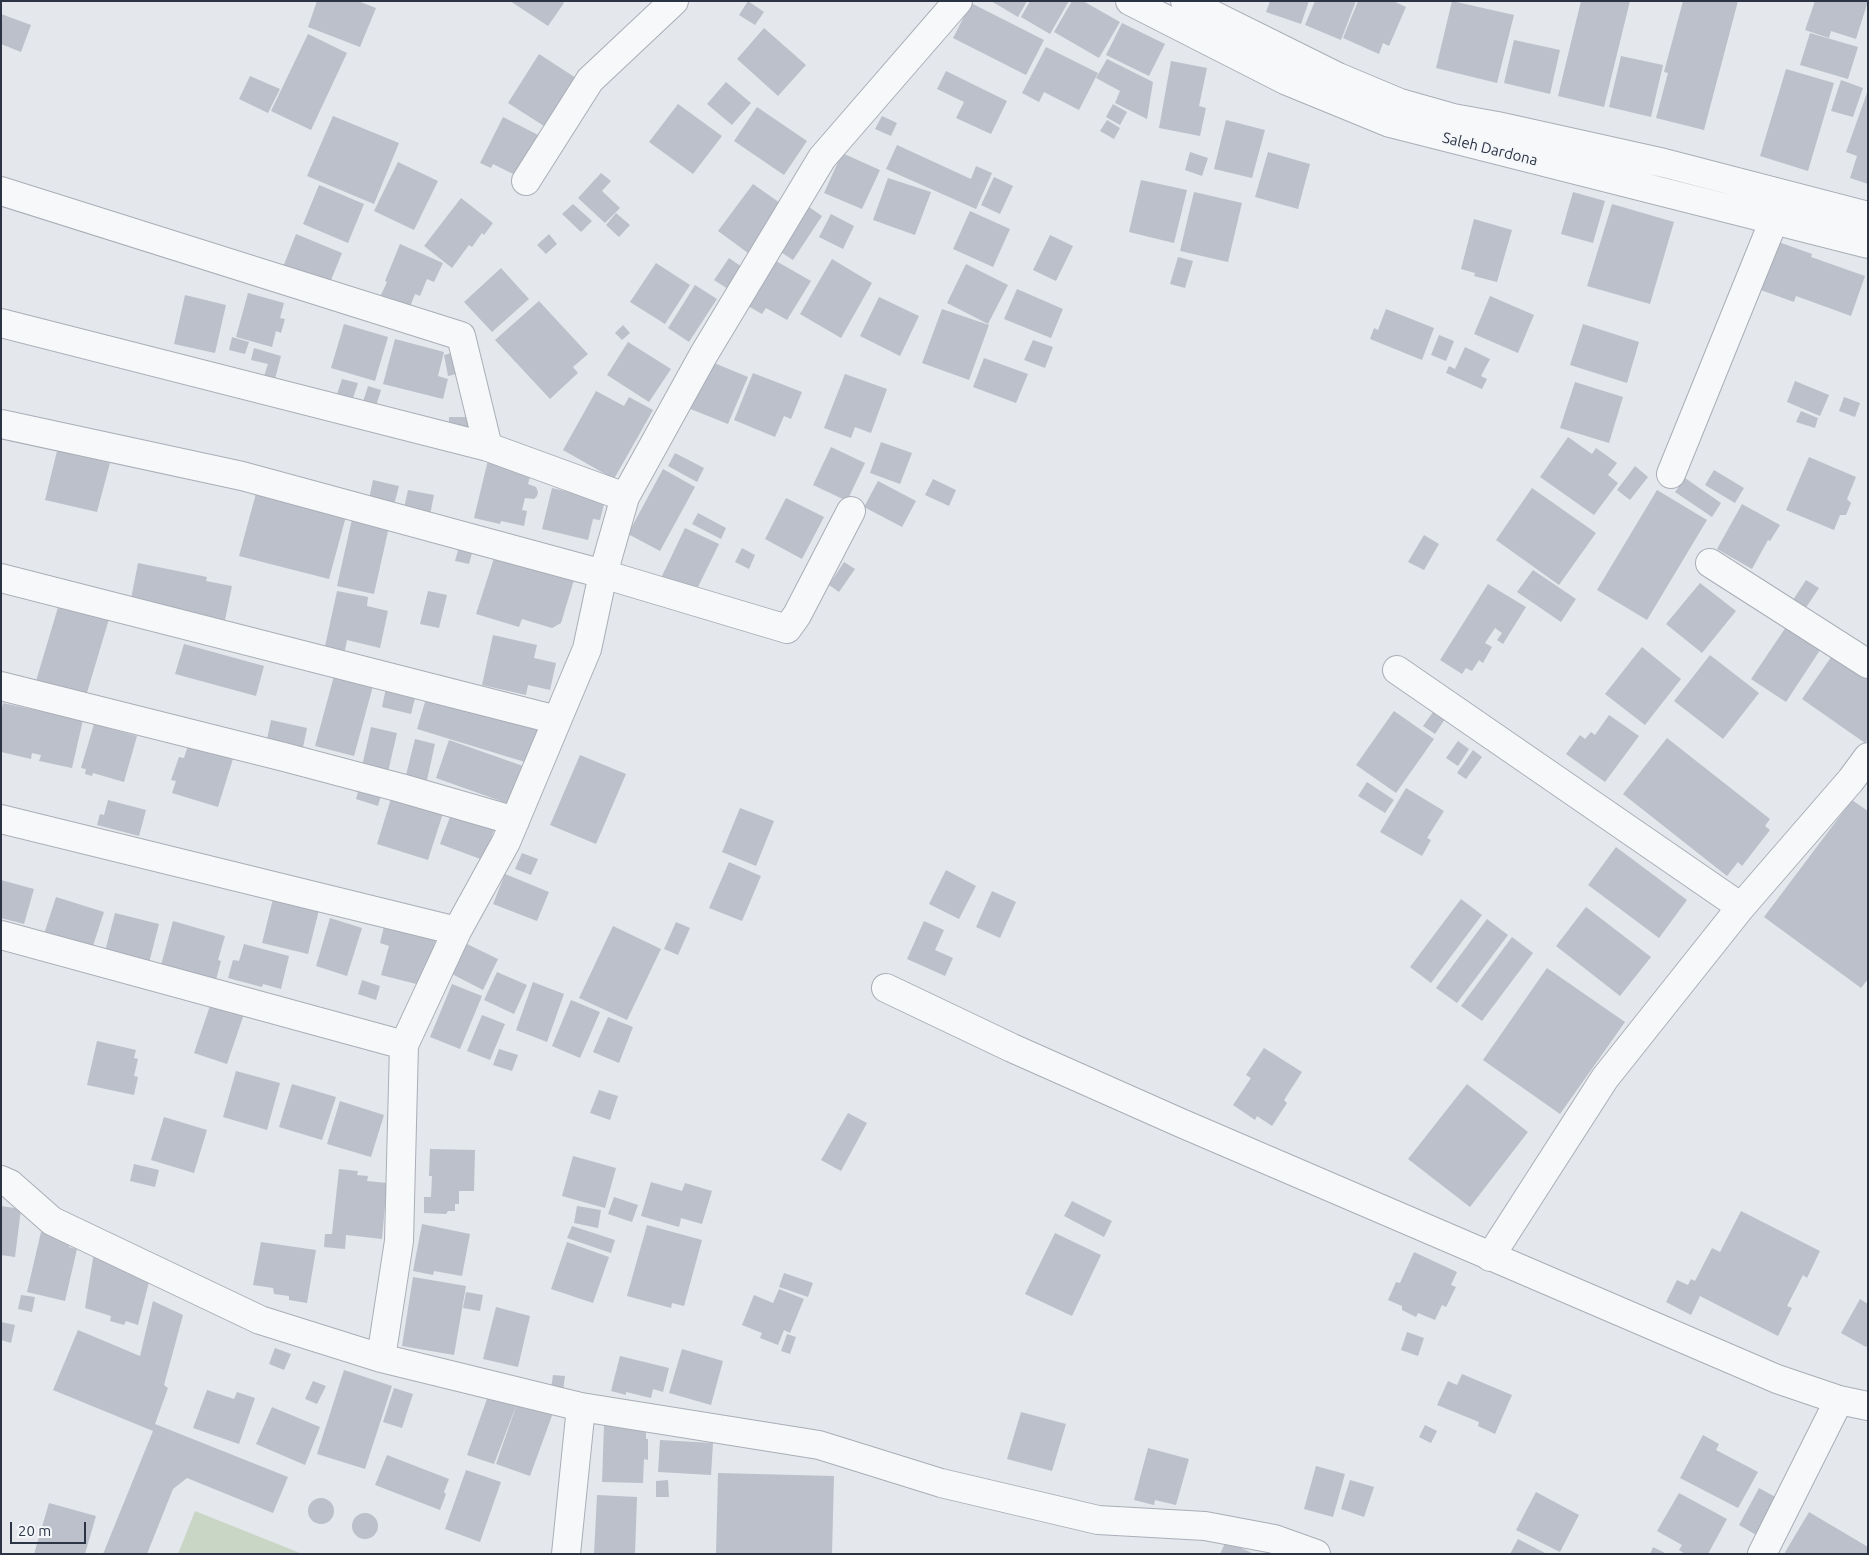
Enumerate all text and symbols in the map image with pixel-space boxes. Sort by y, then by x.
street label: Saleh Dardona [1440,128,1540,170]
scale bar [12,1512,89,1544]
text: 20 m [18,1522,51,1539]

